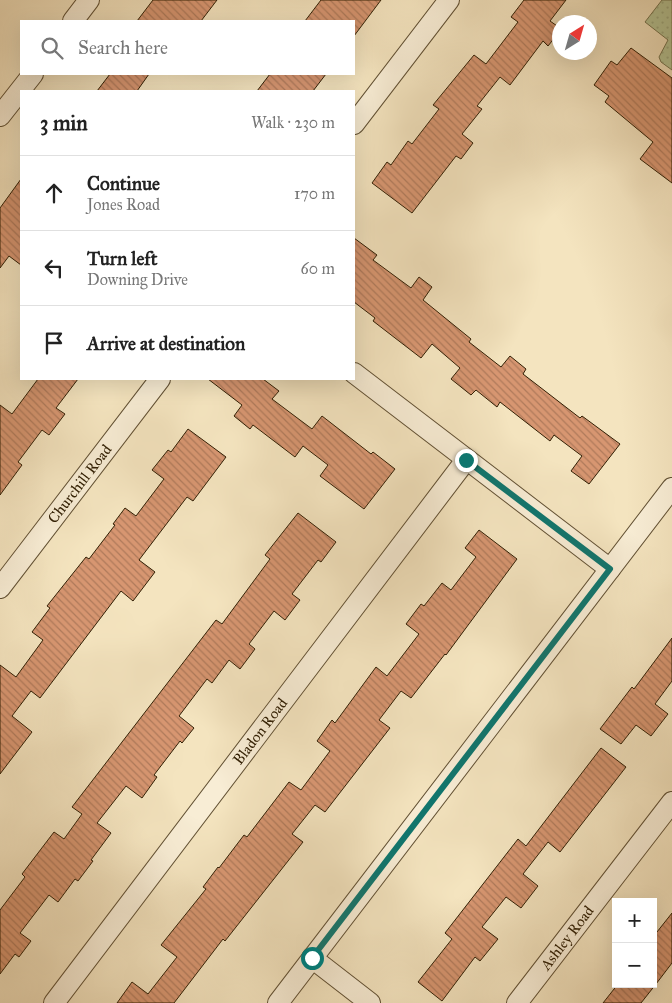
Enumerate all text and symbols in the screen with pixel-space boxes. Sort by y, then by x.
north arrow [552,15,597,60]
search box [20,20,355,75]
icon: search [38,34,66,62]
text: Search here [78,36,168,59]
text: 3 min [40,110,88,136]
text: Walk · 230 m [251,113,335,132]
text: Continue [87,172,160,195]
icon: ahead [40,179,68,207]
text: 170 m [294,184,335,203]
text: Jones Road [87,195,160,214]
text: Turn left [87,247,157,270]
icon: left [40,254,68,282]
text: 60 m [301,259,335,278]
text: Downing Drive [87,270,188,289]
icon: arrive [40,329,68,357]
text: Arrive at destination [87,332,245,355]
street label: Churchill Road [44,441,116,527]
route end [455,449,478,472]
street label: Bladon Road [229,694,291,768]
map controls [612,898,657,988]
button: + [612,898,657,943]
street label: Ashley Road [536,902,598,975]
button: − [612,943,657,988]
route start [301,947,324,970]

